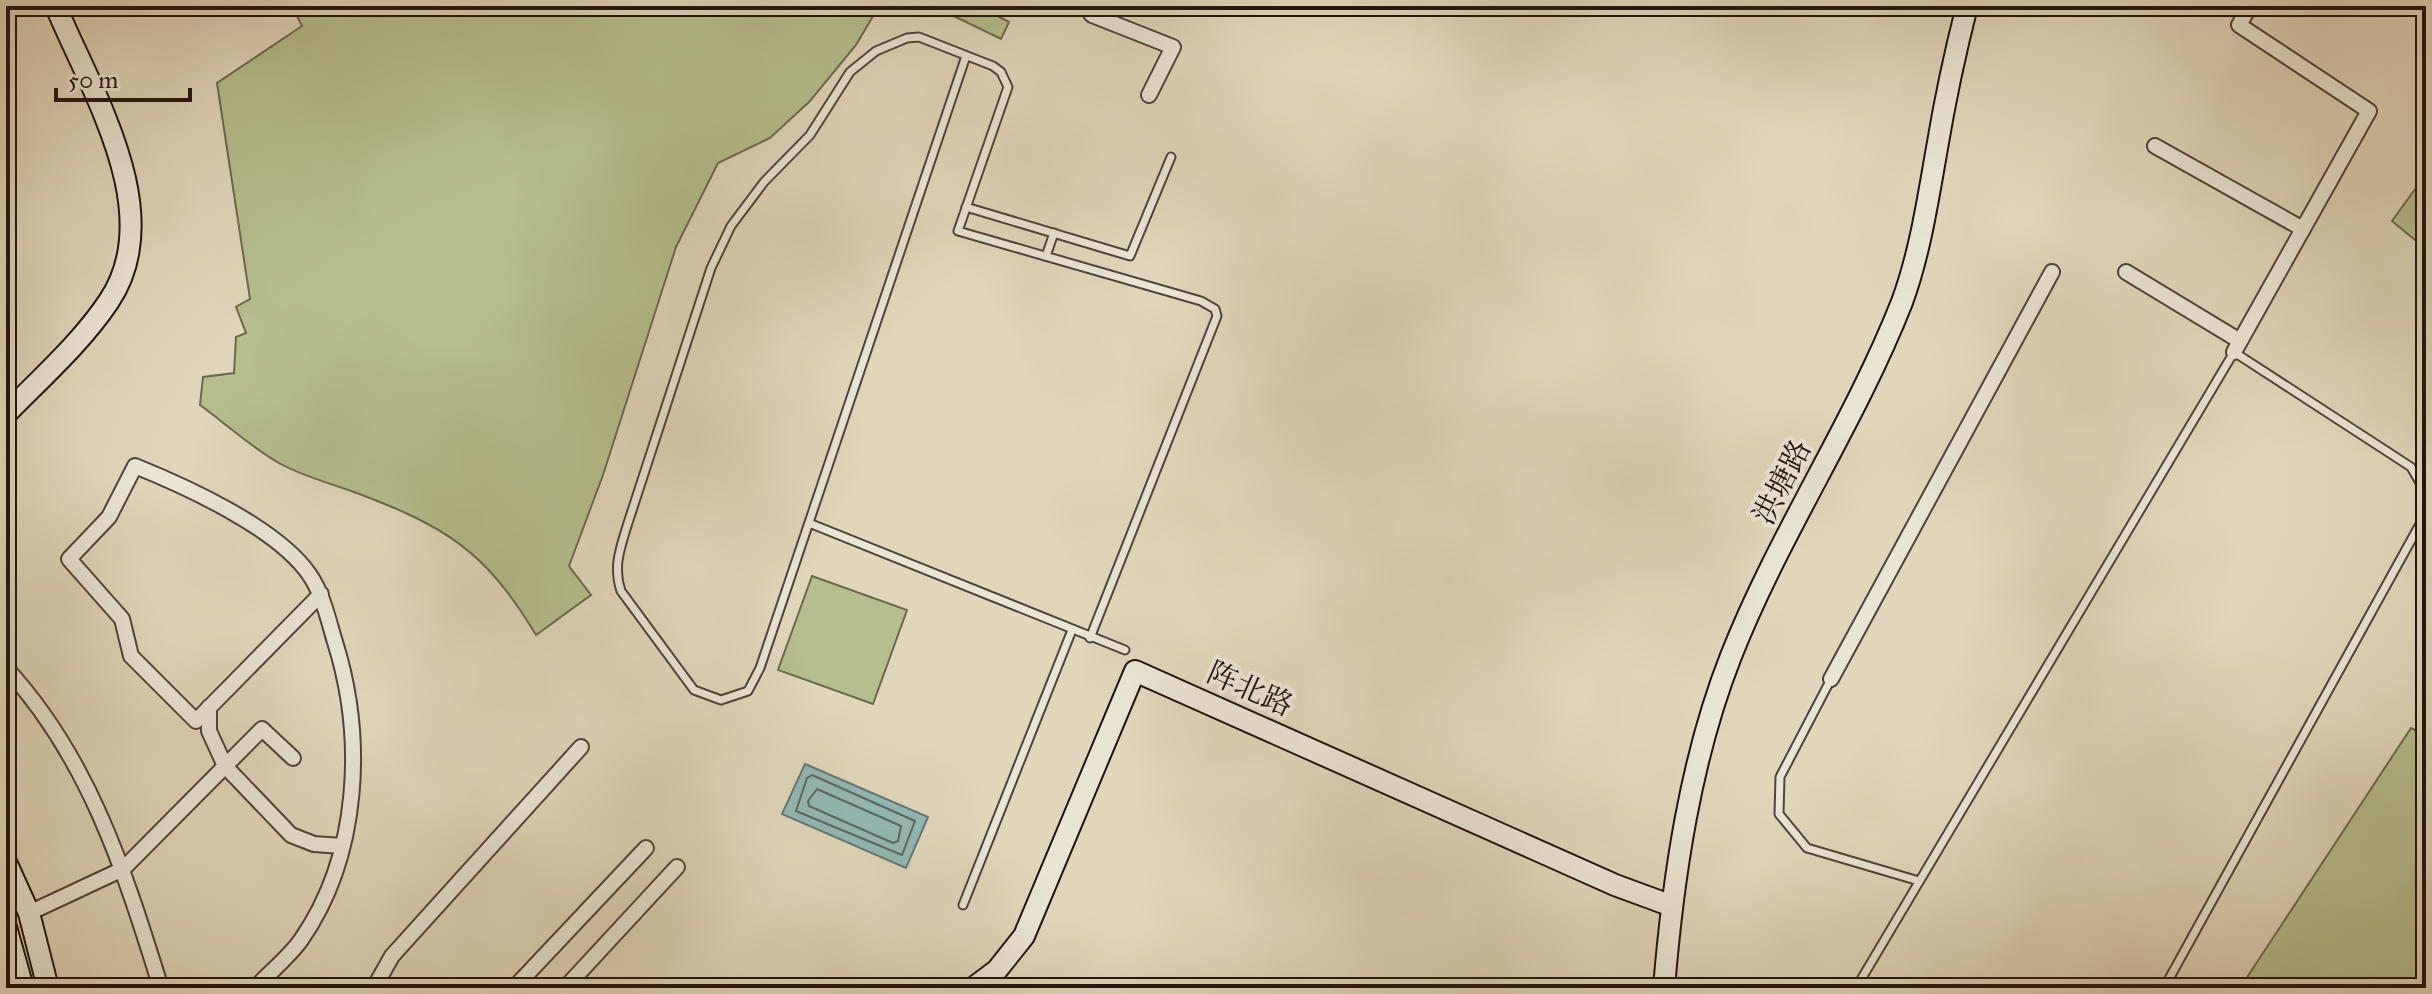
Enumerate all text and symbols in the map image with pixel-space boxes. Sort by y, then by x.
scale bar [56,52,190,102]
text: 50 m [68,65,118,95]
street label: 洪塘路 [1746,434,1818,530]
street label: 阵北路 [1202,654,1298,724]

